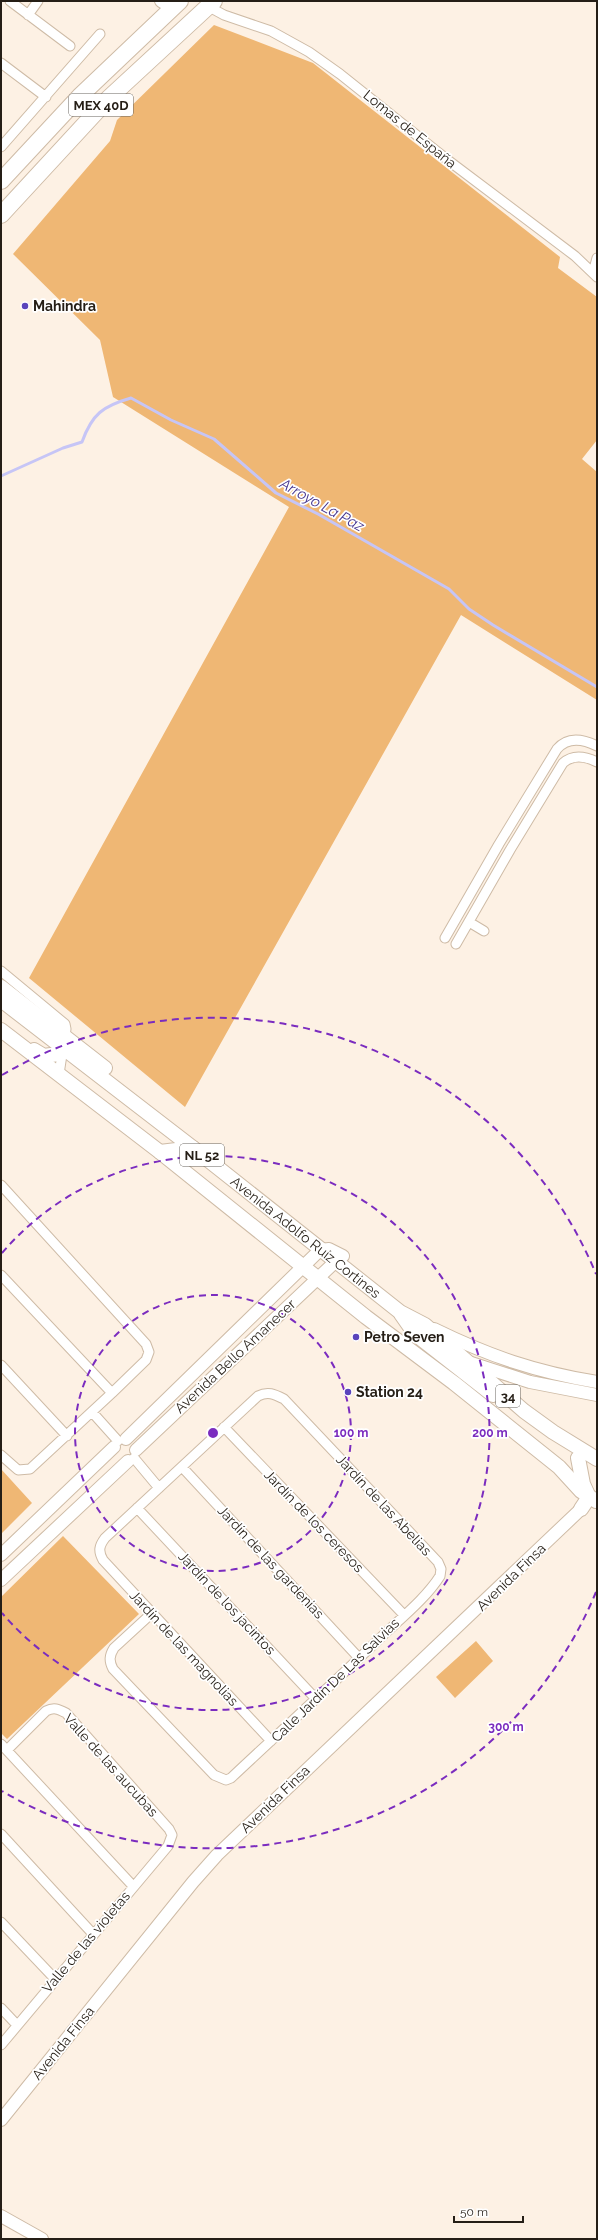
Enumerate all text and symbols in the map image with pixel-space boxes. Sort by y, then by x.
street label: Lomas de España [360,87,460,171]
road number: MEX 40D [69,94,133,116]
place label: Mahindra [33,298,96,314]
marker: Mahindra [20,301,30,311]
water label: Arroyo La Paz [276,474,368,536]
road number: NL 52 [180,1144,224,1166]
street label: Avenida Adolfo Ruíz Cortines [228,1173,384,1301]
street label: Avenida Bello Amanecer [171,1296,299,1416]
place label: Petro Seven [364,1329,444,1345]
marker: Petro Seven [351,1332,361,1342]
place label: Station 24 [356,1384,423,1400]
road number: 34 [496,1385,520,1407]
marker: Station 24 [343,1387,353,1397]
centre of rings [206,1426,220,1440]
text: 100 m [334,1426,368,1440]
text: 200 m [472,1426,508,1440]
street label: Jardín de las Abelias [333,1451,435,1559]
street label: Jardín de los ceresos [261,1467,367,1576]
street label: Jardín de las gardenias [215,1502,328,1622]
street label: Avenida Finsa [473,1540,549,1614]
street label: Jardín de los jacintos [175,1548,279,1658]
street label: Jardín de las magnolias [126,1587,242,1709]
street label: Calle Jardín De Las Salvias [268,1615,402,1745]
street label: Valle de las aucubas [61,1710,162,1820]
text: 300 m [488,1720,524,1734]
street label: Avenida Finsa [237,1762,313,1836]
street label: Valle de las violetas [39,1888,133,1996]
street label: Avenida Finsa [29,2003,97,2083]
scale bar [454,2198,523,2224]
text: 50 m [460,2205,488,2219]

